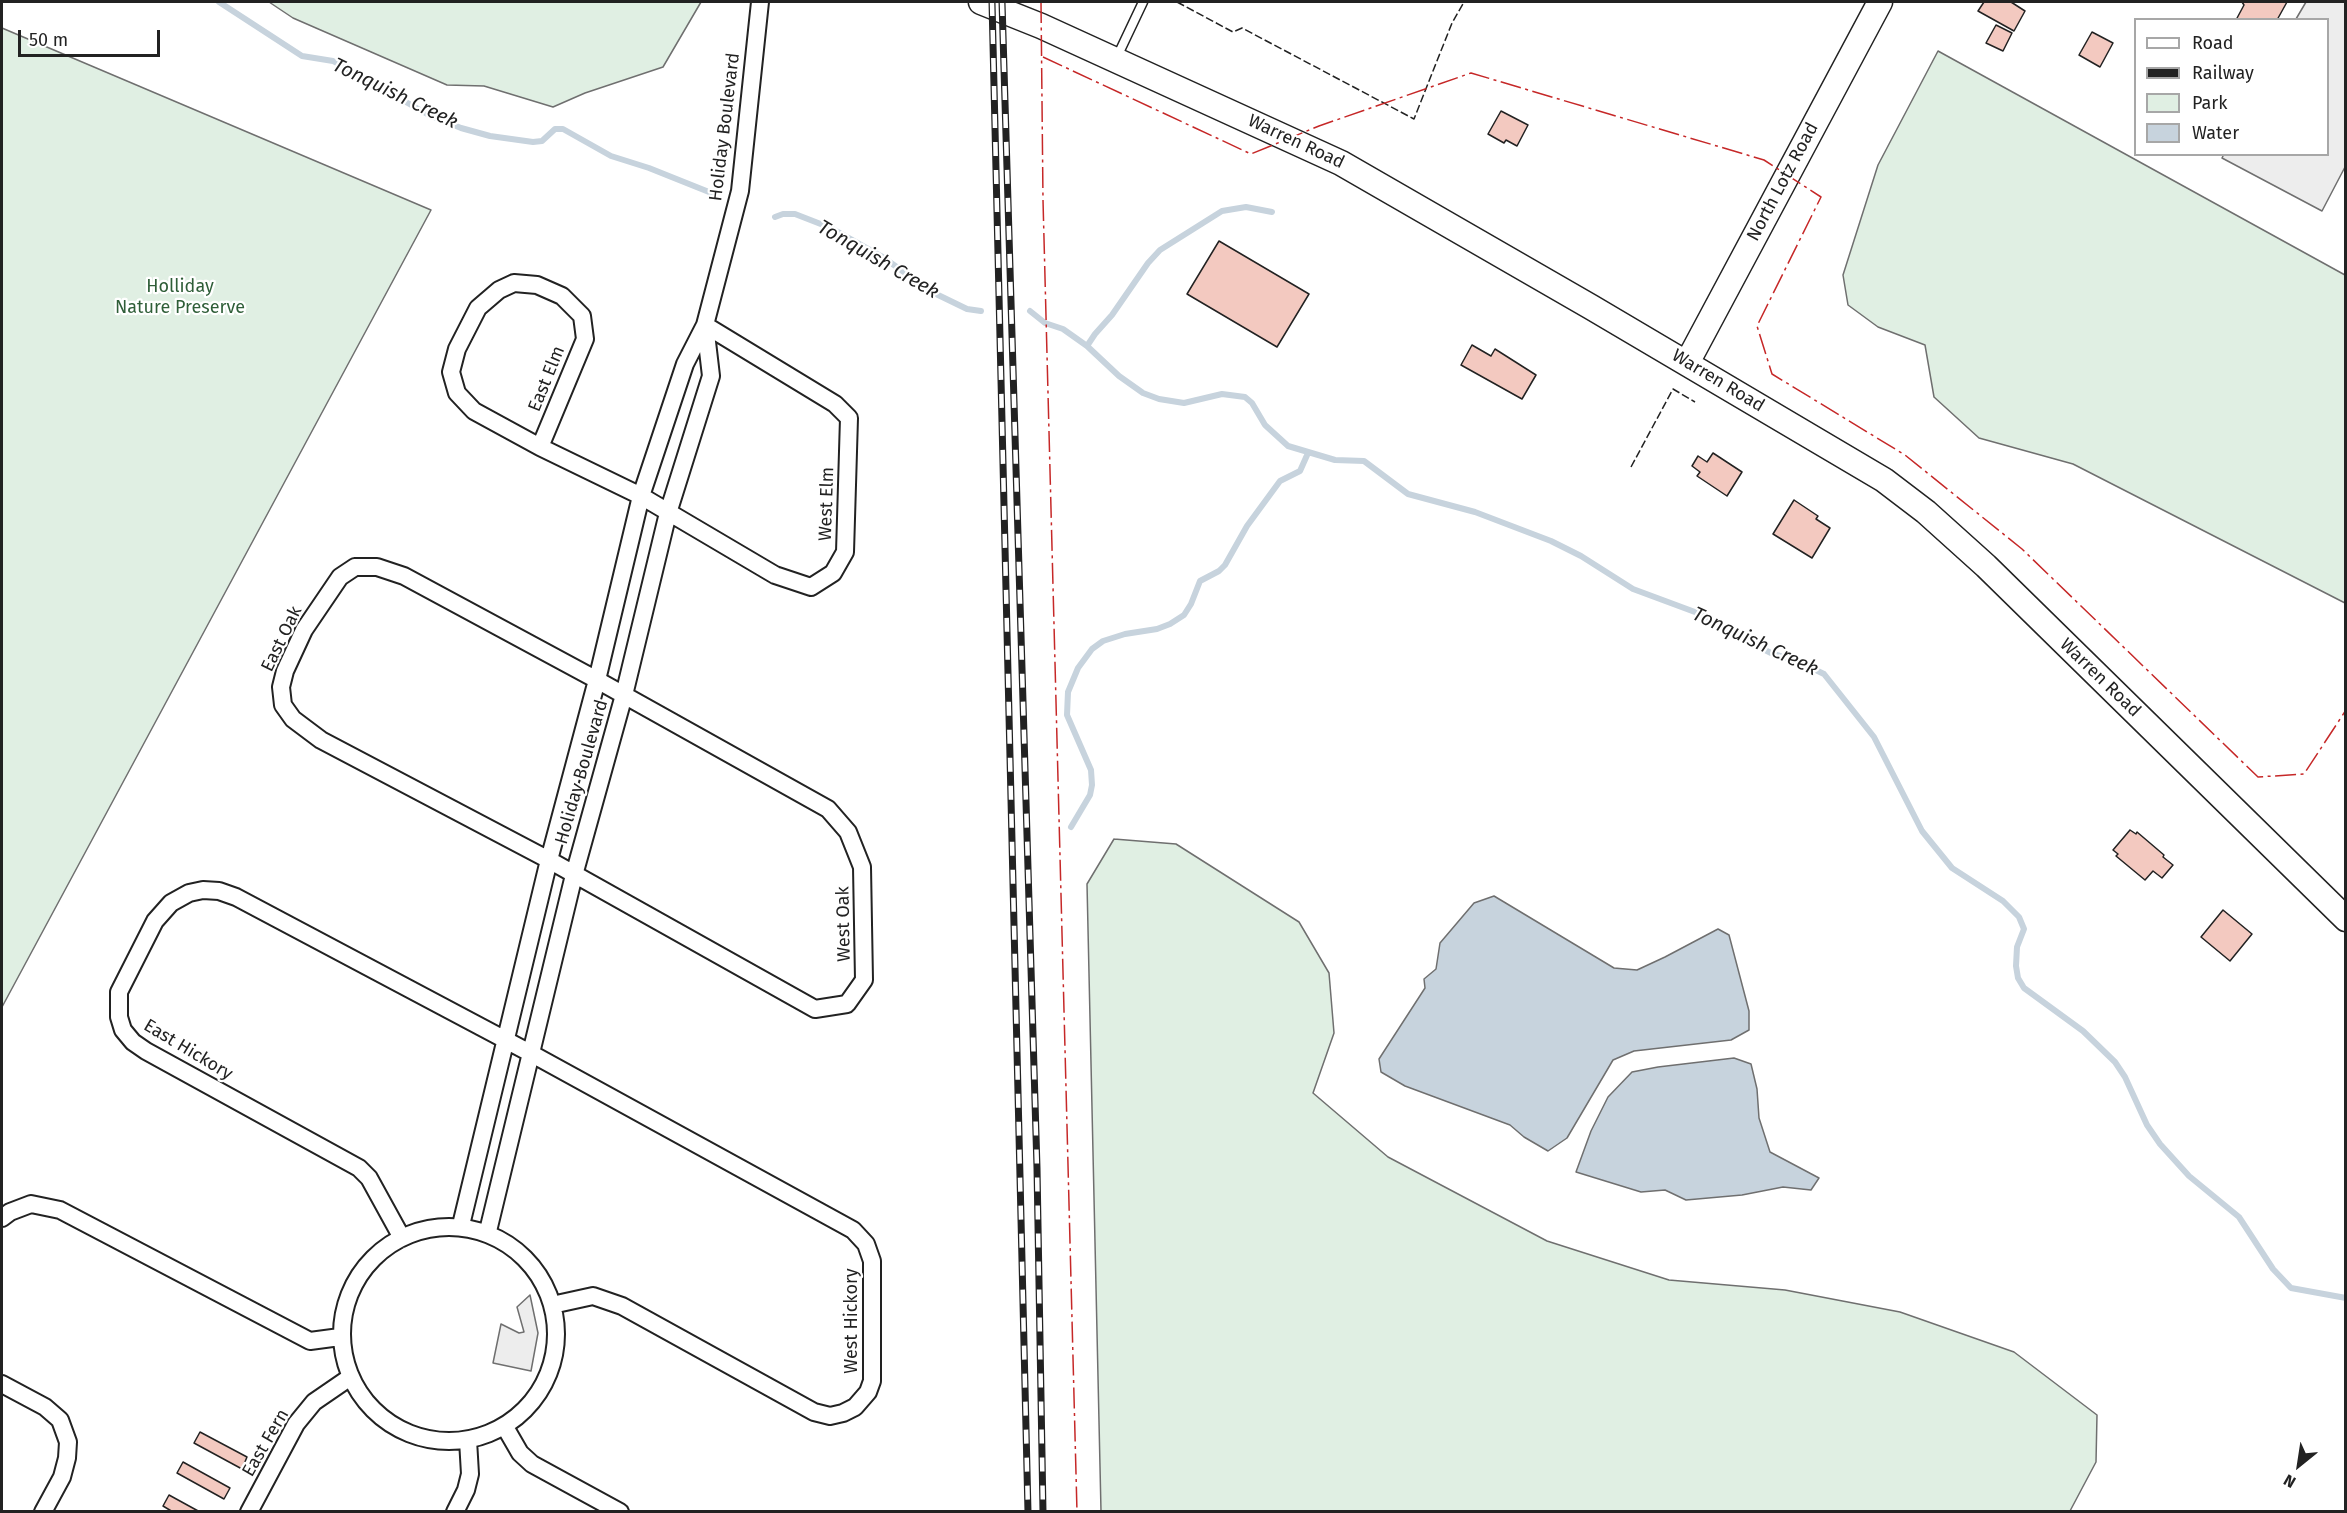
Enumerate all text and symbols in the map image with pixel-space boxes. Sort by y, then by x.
scale bar [21,18,164,56]
legend [2134,18,2329,156]
text: 50 m [29,29,68,51]
text: Road [2192,32,2234,54]
street label: Holiday Boulevard [705,52,745,202]
water label: Tonquish Creek [329,53,461,135]
text: Railway [2192,62,2254,84]
text: Park [2192,92,2227,114]
street label: Warren Road [1244,110,1348,174]
street label: North Lotz Road [1743,119,1823,245]
text: Water [2192,122,2239,144]
water label: Tonquish Creek [813,216,943,304]
park label: Holliday Nature Preserve [115,276,245,318]
street label: East Elm [524,343,570,415]
street label: Warren Road [1668,345,1768,417]
street label: West Elm [815,466,839,542]
water label: Tonquish Creek [1688,602,1822,682]
street label: East Oak [257,603,307,675]
street label: Warren Road [2055,634,2145,722]
street label: Holiday Boulevard [551,697,613,847]
street label: West Oak [833,886,855,962]
street label: East Hickory [140,1015,236,1085]
street label: West Hickory [841,1268,863,1374]
street label: East Fern [238,1405,294,1481]
north arrow [2269,1435,2329,1495]
text: N [2280,1470,2299,1492]

